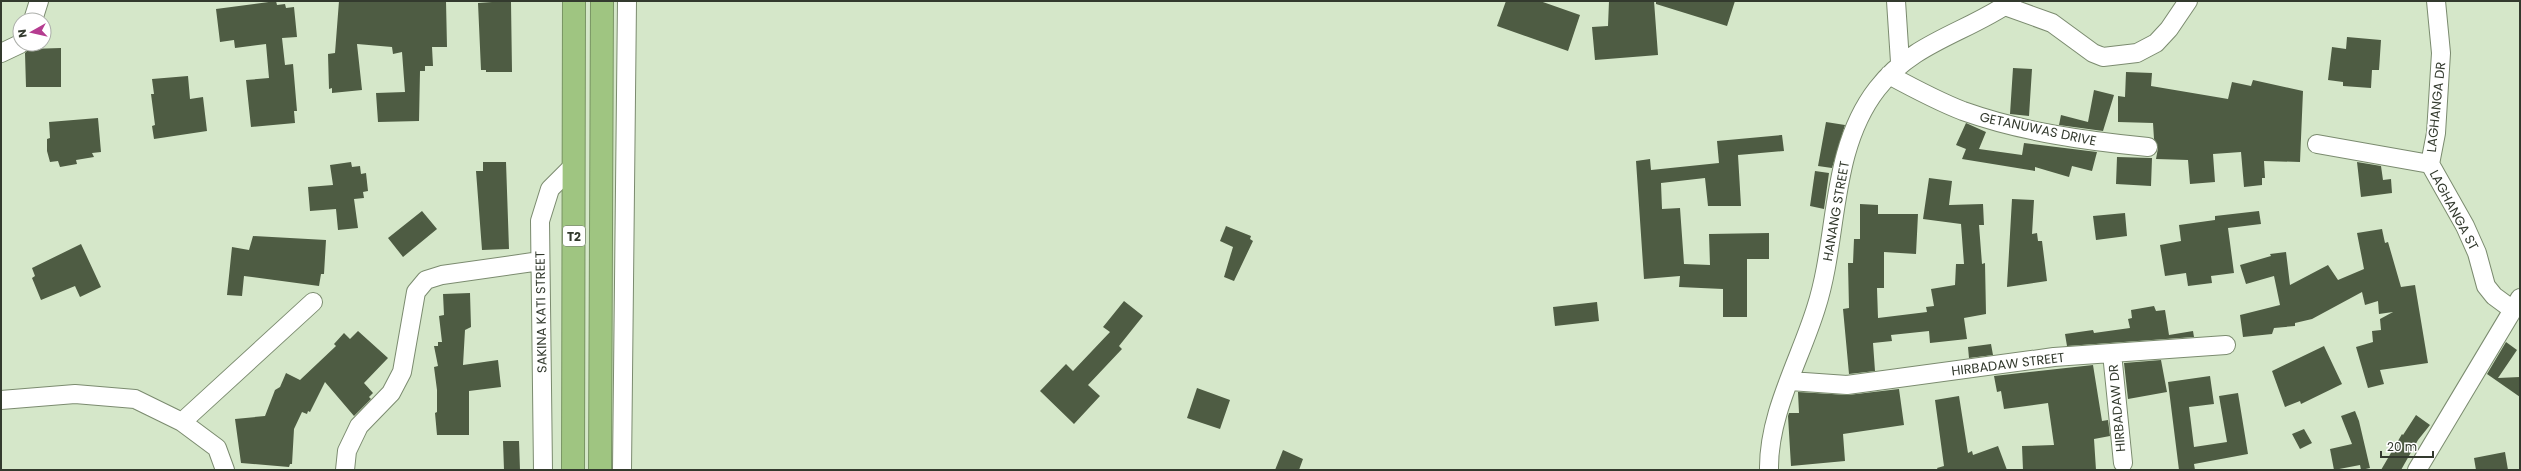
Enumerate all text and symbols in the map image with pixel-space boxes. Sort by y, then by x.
north arrow [12,12,52,52]
text: N [14,28,31,39]
street label: LAGHANGA DR [2422,61,2450,153]
street label: GETANUWAS DRIVE [1978,107,2098,151]
street label: HANANG STREET [1818,159,1854,263]
street label: LAGHANGA ST [2425,167,2483,253]
road number: T2 [563,226,585,246]
street label: SAKINA KATI STREET [530,251,552,373]
street label: HIRBADAW STREET [1950,348,2066,380]
street label: HIRBADAW DR [2104,363,2130,453]
scale bar [2381,433,2433,459]
text: 20 m [2387,438,2417,455]

